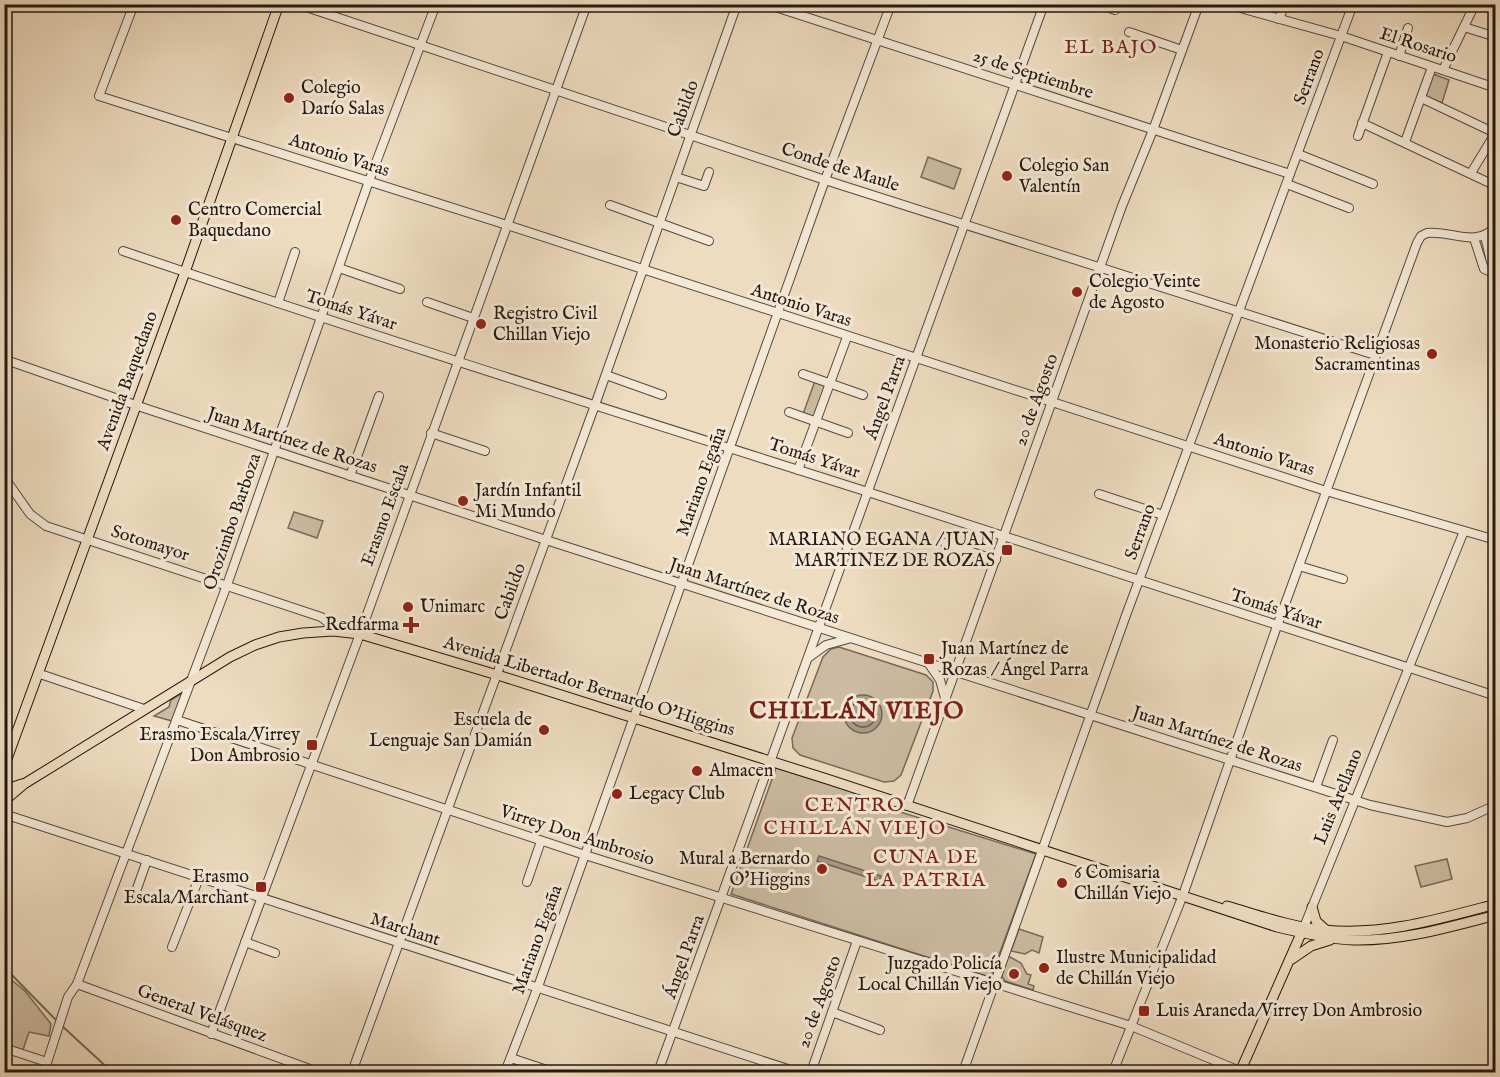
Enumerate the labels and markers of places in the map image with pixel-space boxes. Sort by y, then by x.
place label: Colegio Darío Salas [301,77,384,121]
marker: Colegio Darío Salas [282,91,296,105]
place label: Colegio San Valentín [1018,155,1110,199]
marker: Colegio San Valentín [1000,169,1014,183]
place label: Centro Comercial Baquedano [188,199,322,243]
marker: Centro Comercial Baquedano [169,213,183,227]
place label: Colegio Veinte de Agosto [1089,271,1201,315]
marker: Colegio Veinte de Agosto [1070,285,1084,299]
place label: Registro Civil Chillan Viejo [493,303,598,347]
marker: Registro Civil Chillan Viejo [474,317,488,331]
place label: Monasterio Religiosas Sacramentinas [1254,333,1420,377]
marker: Monasterio Religiosas Sacramentinas [1425,347,1439,361]
place label: Jardín Infantil Mi Mundo [473,480,581,524]
marker: Jardín Infantil Mi Mundo [456,494,470,508]
place label: MARIANO EGANA / JUAN MARTINEZ DE ROZAS [768,529,995,573]
marker: MARIANO EGANA / JUAN MARTINEZ DE ROZAS [1000,543,1014,557]
place label: Unimarc [420,596,485,619]
marker: Unimarc [401,600,415,614]
place label: Redfarma [325,614,399,637]
marker: Redfarma [404,618,418,632]
place label: Juan Martínez de Rozas / Ángel Parra [939,638,1089,682]
marker: Juan Martínez de Rozas / Ángel Parra [922,652,936,666]
place label: Escuela de Lenguaje San Damián [369,709,532,753]
marker: Escuela de Lenguaje San Damián [537,723,551,737]
place label: Erasmo Escala/Virrey Don Ambrosio [139,724,300,768]
marker: Erasmo Escala/Virrey Don Ambrosio [305,738,319,752]
place label: Almacen [708,760,774,783]
marker: Almacen [690,764,704,778]
place label: Legacy Club [629,783,725,806]
marker: Legacy Club [610,787,624,801]
place label: Mural a Bernardo O'Higgins [679,848,810,892]
marker: Mural a Bernardo O'Higgins [815,862,829,876]
place label: 6 Comisaria Chillán Viejo [1074,862,1171,906]
place label: Erasmo Escala/Marchant [124,866,249,910]
marker: 6 Comisaria Chillán Viejo [1055,876,1069,890]
marker: Erasmo Escala/Marchant [254,880,268,894]
place label: Ilustre Municipalidad de Chillán Viejo [1056,947,1217,991]
place label: Juzgado Policía Local Chillán Viejo [858,953,1002,997]
marker: Ilustre Municipalidad de Chillán Viejo [1037,961,1051,975]
marker: Juzgado Policía Local Chillán Viejo [1007,967,1021,981]
place label: Luis Araneda/Virrey Don Ambrosio [1156,1000,1423,1023]
marker: Luis Araneda/Virrey Don Ambrosio [1137,1004,1151,1018]

